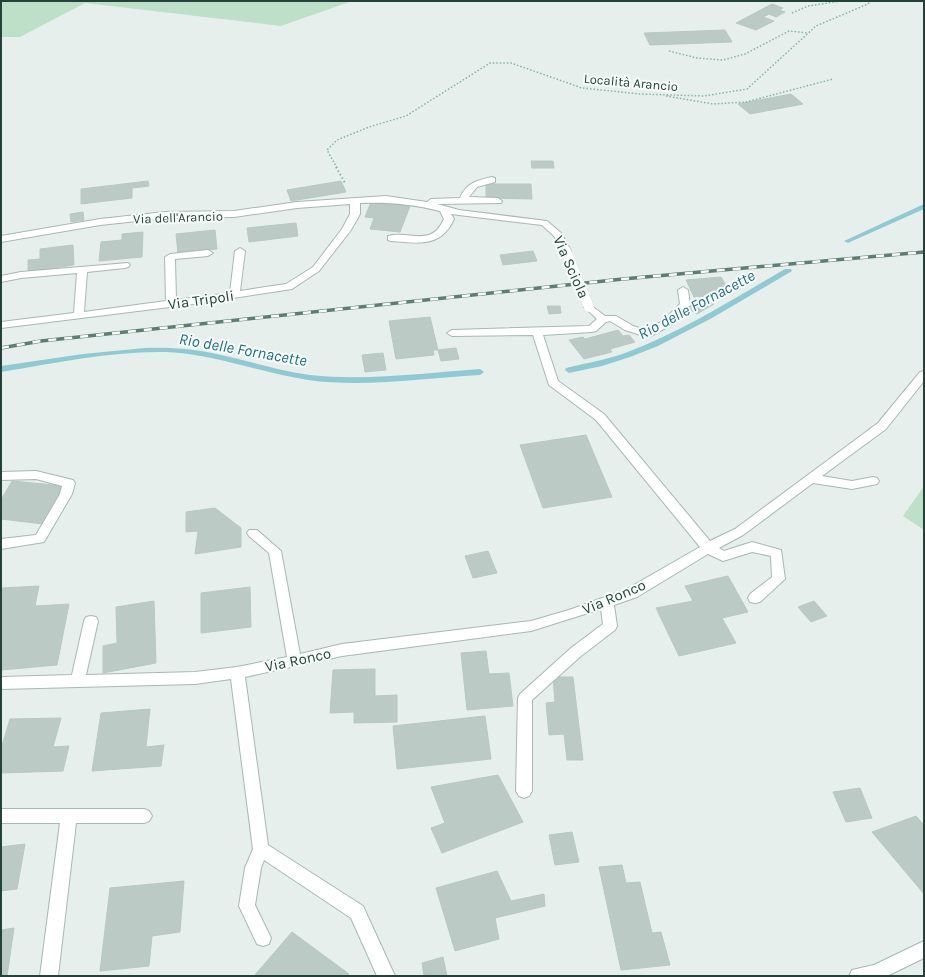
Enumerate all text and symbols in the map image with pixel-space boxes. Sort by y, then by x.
street label: Località Arancio [583,71,679,94]
street label: Via dell'Arancio [133,208,223,227]
street label: Via Sciola [549,233,593,301]
water label: Rio delle Fornacette [635,265,758,343]
street label: Via Tripoli [167,286,235,314]
water label: Rio delle Fornacette [177,329,309,370]
street label: Via Ronco [580,576,648,618]
street label: Via Ronco [263,644,333,676]

